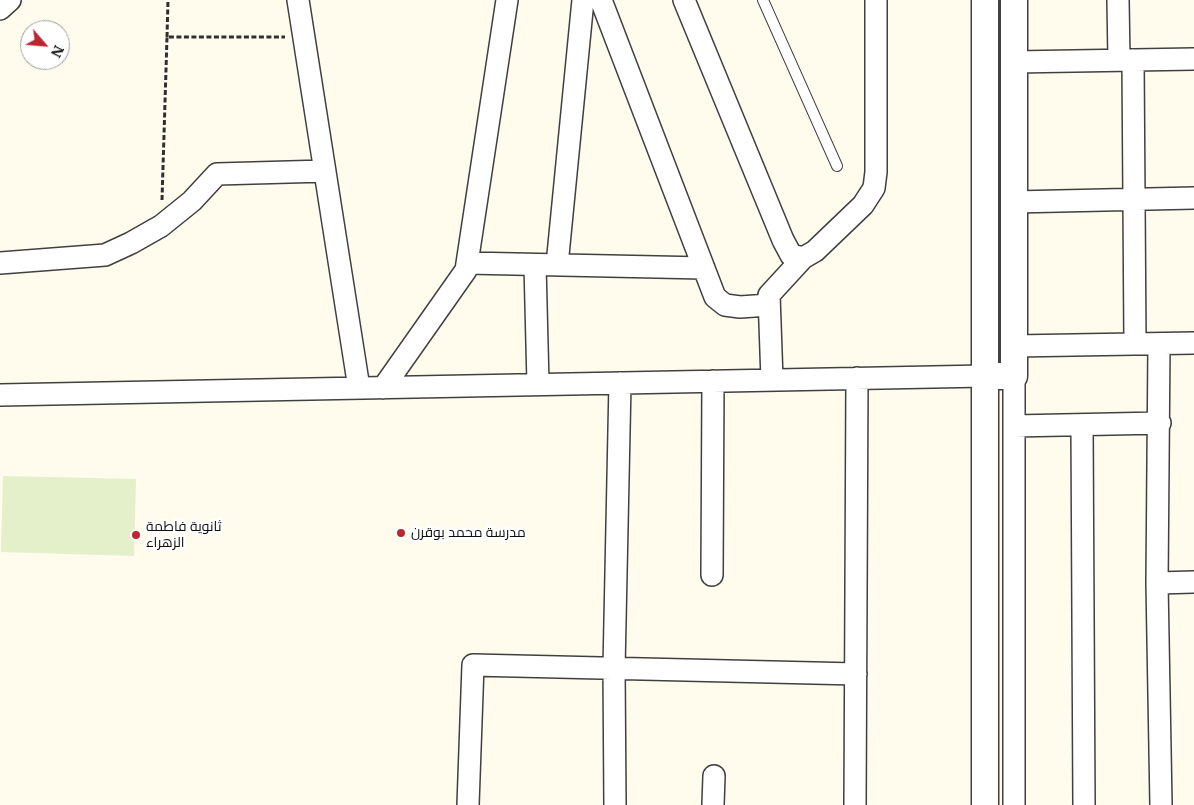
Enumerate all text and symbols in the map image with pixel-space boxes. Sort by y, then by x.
north arrow [20,20,70,70]
text: N [47,42,68,60]
place label: ثانوية فاطمة الزهراء [146,519,221,552]
place label: مدرسة محمد بوقرن [411,525,526,541]
marker: مدرسة محمد بوقرن [395,527,407,539]
marker: ثانوية فاطمة الزهراء [130,529,142,541]

